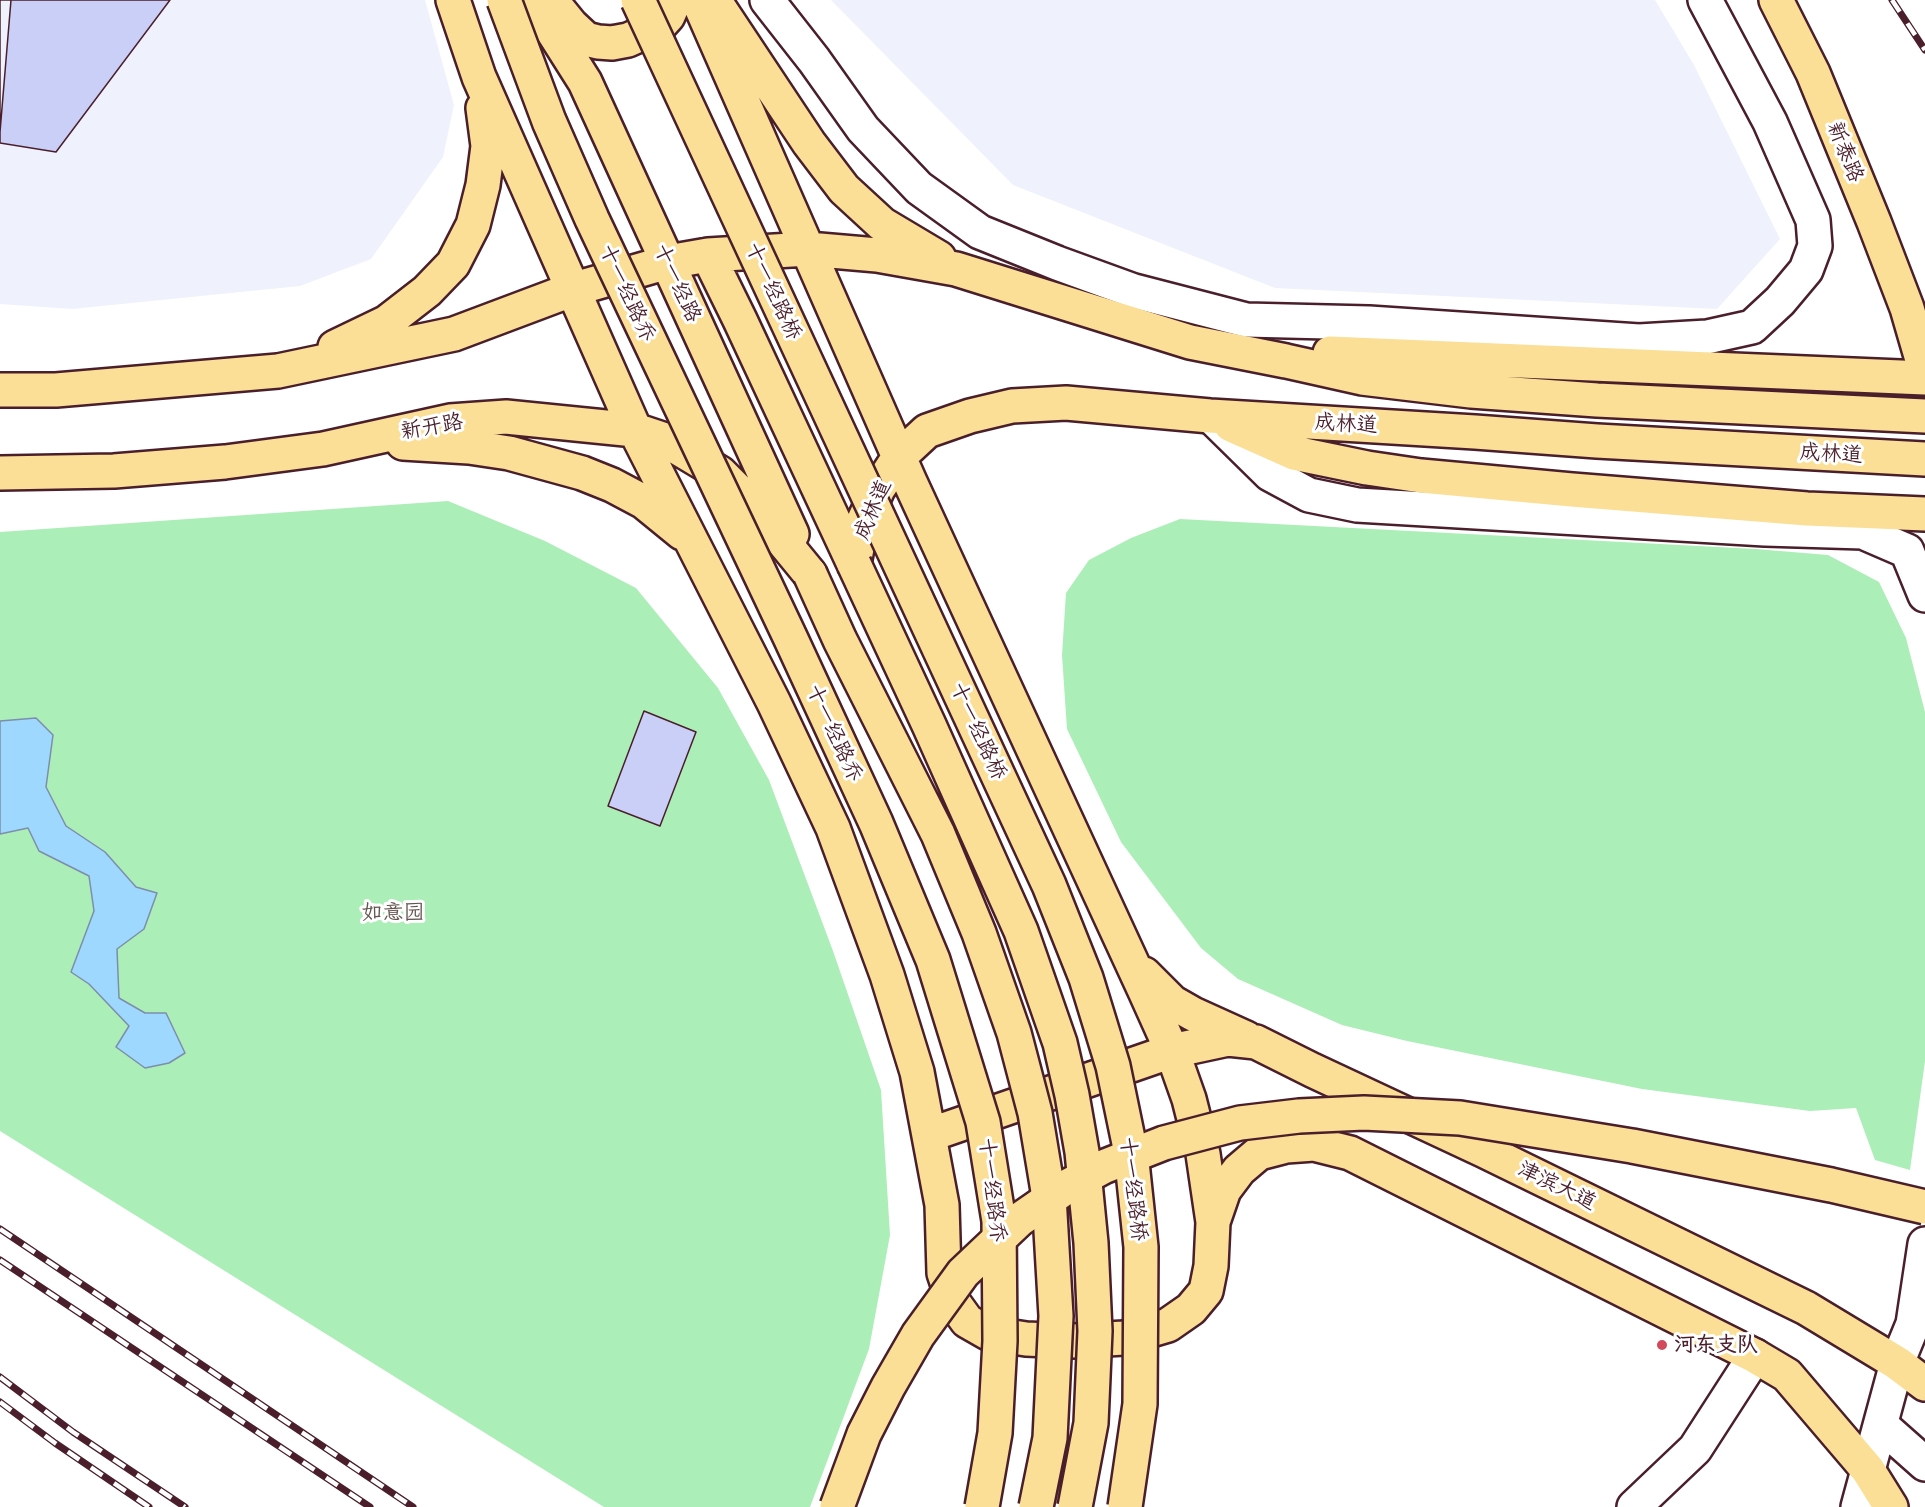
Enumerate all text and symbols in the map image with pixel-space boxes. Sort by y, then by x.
street label: 新泰路 [1822,118,1868,186]
street label: 十一经路桥 [739,238,807,344]
street label: 十一经路乔 [593,240,661,346]
street label: 十一经路 [648,240,706,326]
street label: 新开路 [399,409,465,445]
street label: 成林道 [1314,410,1378,438]
street label: 成林道 [1799,440,1863,468]
street label: 成林道 [849,476,897,544]
street label: 十一经路桥 [944,678,1012,784]
street label: 十一经路乔 [800,680,868,786]
park label: 如意园 [362,900,424,926]
street label: 十一经路桥 [1114,1135,1152,1243]
street label: 十一经路乔 [973,1136,1011,1244]
street label: 津滨大道 [1514,1156,1600,1216]
place label: 河东支队 [1674,1332,1758,1358]
marker: 河东支队 [1655,1338,1669,1352]

